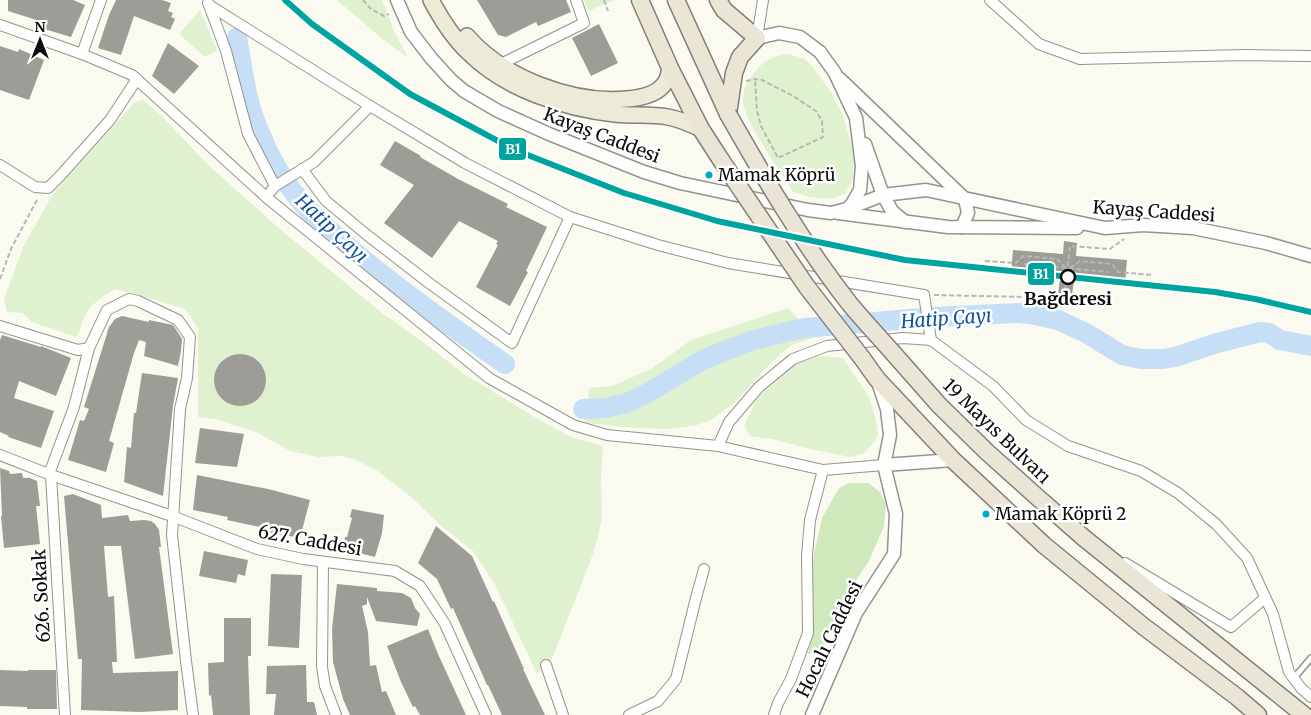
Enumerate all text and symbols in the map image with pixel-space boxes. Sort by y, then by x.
north arrow [15,15,65,65]
text: N [34,18,46,36]
street label: Kayaş Caddesi [540,102,664,168]
line badge: B1 [498,137,527,161]
text: B1 [505,140,522,158]
place label: Mamak Köprü [718,164,835,186]
marker: Mamak Köprü [704,170,714,180]
water label: Hatip Çayı [290,188,373,268]
street label: Kayaş Caddesi [1092,195,1216,227]
line badge: B1 [1027,262,1055,286]
text: B1 [1033,265,1050,283]
marker: Bağderesi [1060,269,1076,285]
place label: Bağderesi [1024,287,1112,310]
water label: Hatip Çayı [899,303,992,333]
street label: 19 Mayıs Bulvarı [938,374,1056,488]
place label: Mamak Köprü 2 [995,503,1126,525]
marker: Mamak Köprü 2 [981,509,991,519]
street label: 627. Caddesi [256,520,364,560]
street label: 626. Sokak [27,548,55,643]
street label: Hocalı Caddesi [791,577,867,701]

